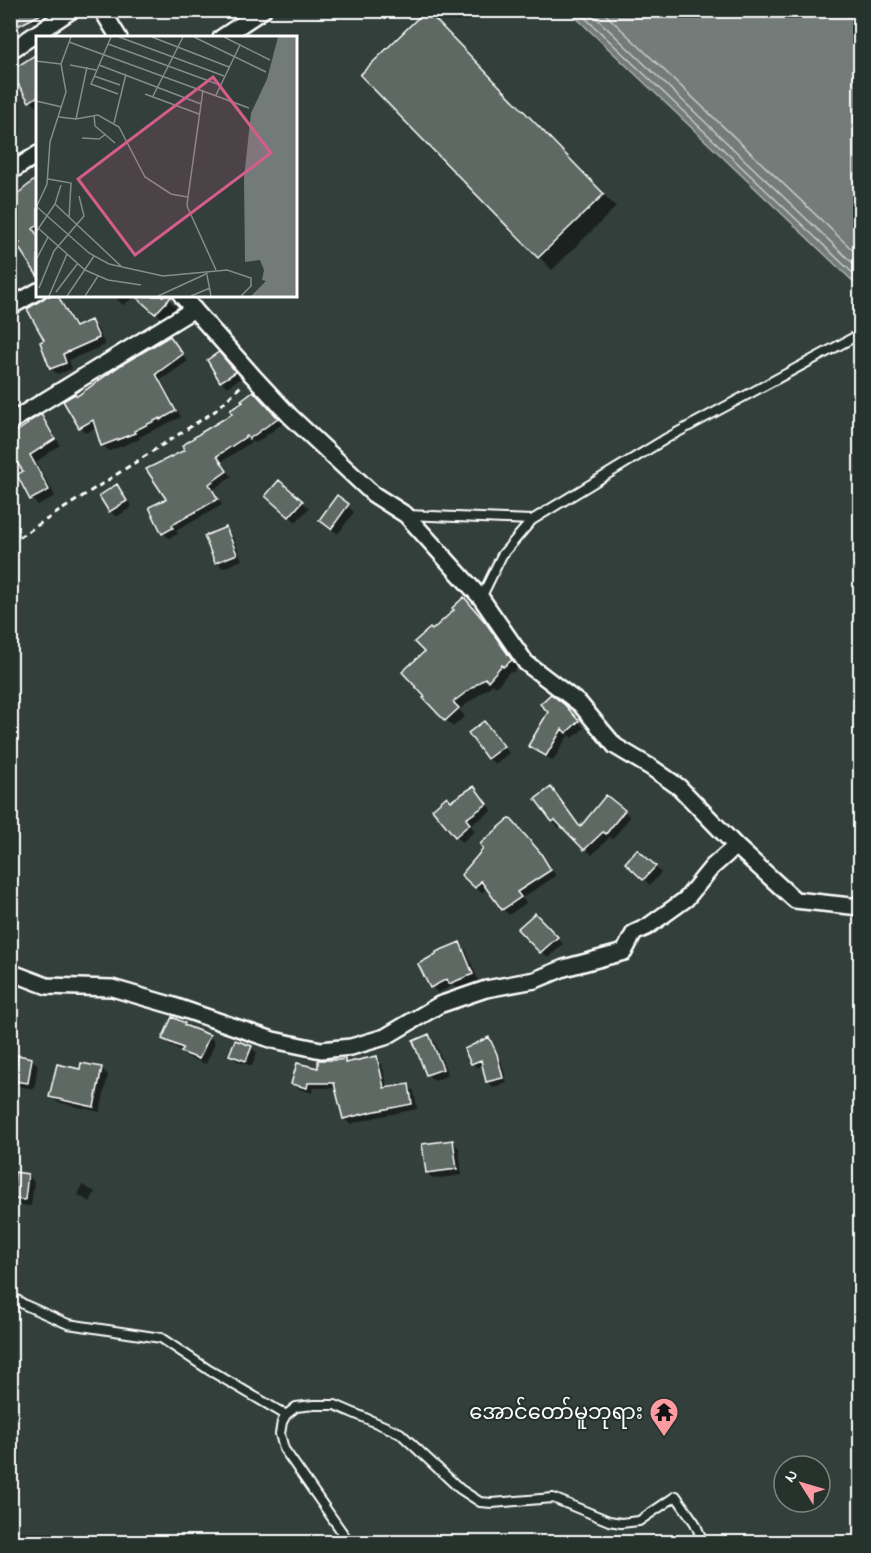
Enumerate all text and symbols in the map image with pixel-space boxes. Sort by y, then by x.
inset map [36,36,297,297]
place label: အောင်တော်မူဘုရား [469,1396,643,1429]
temple icon: အောင်တော်မူဘုရား [648,1396,680,1438]
north arrow [772,1454,832,1514]
text: N [779,1464,805,1488]

